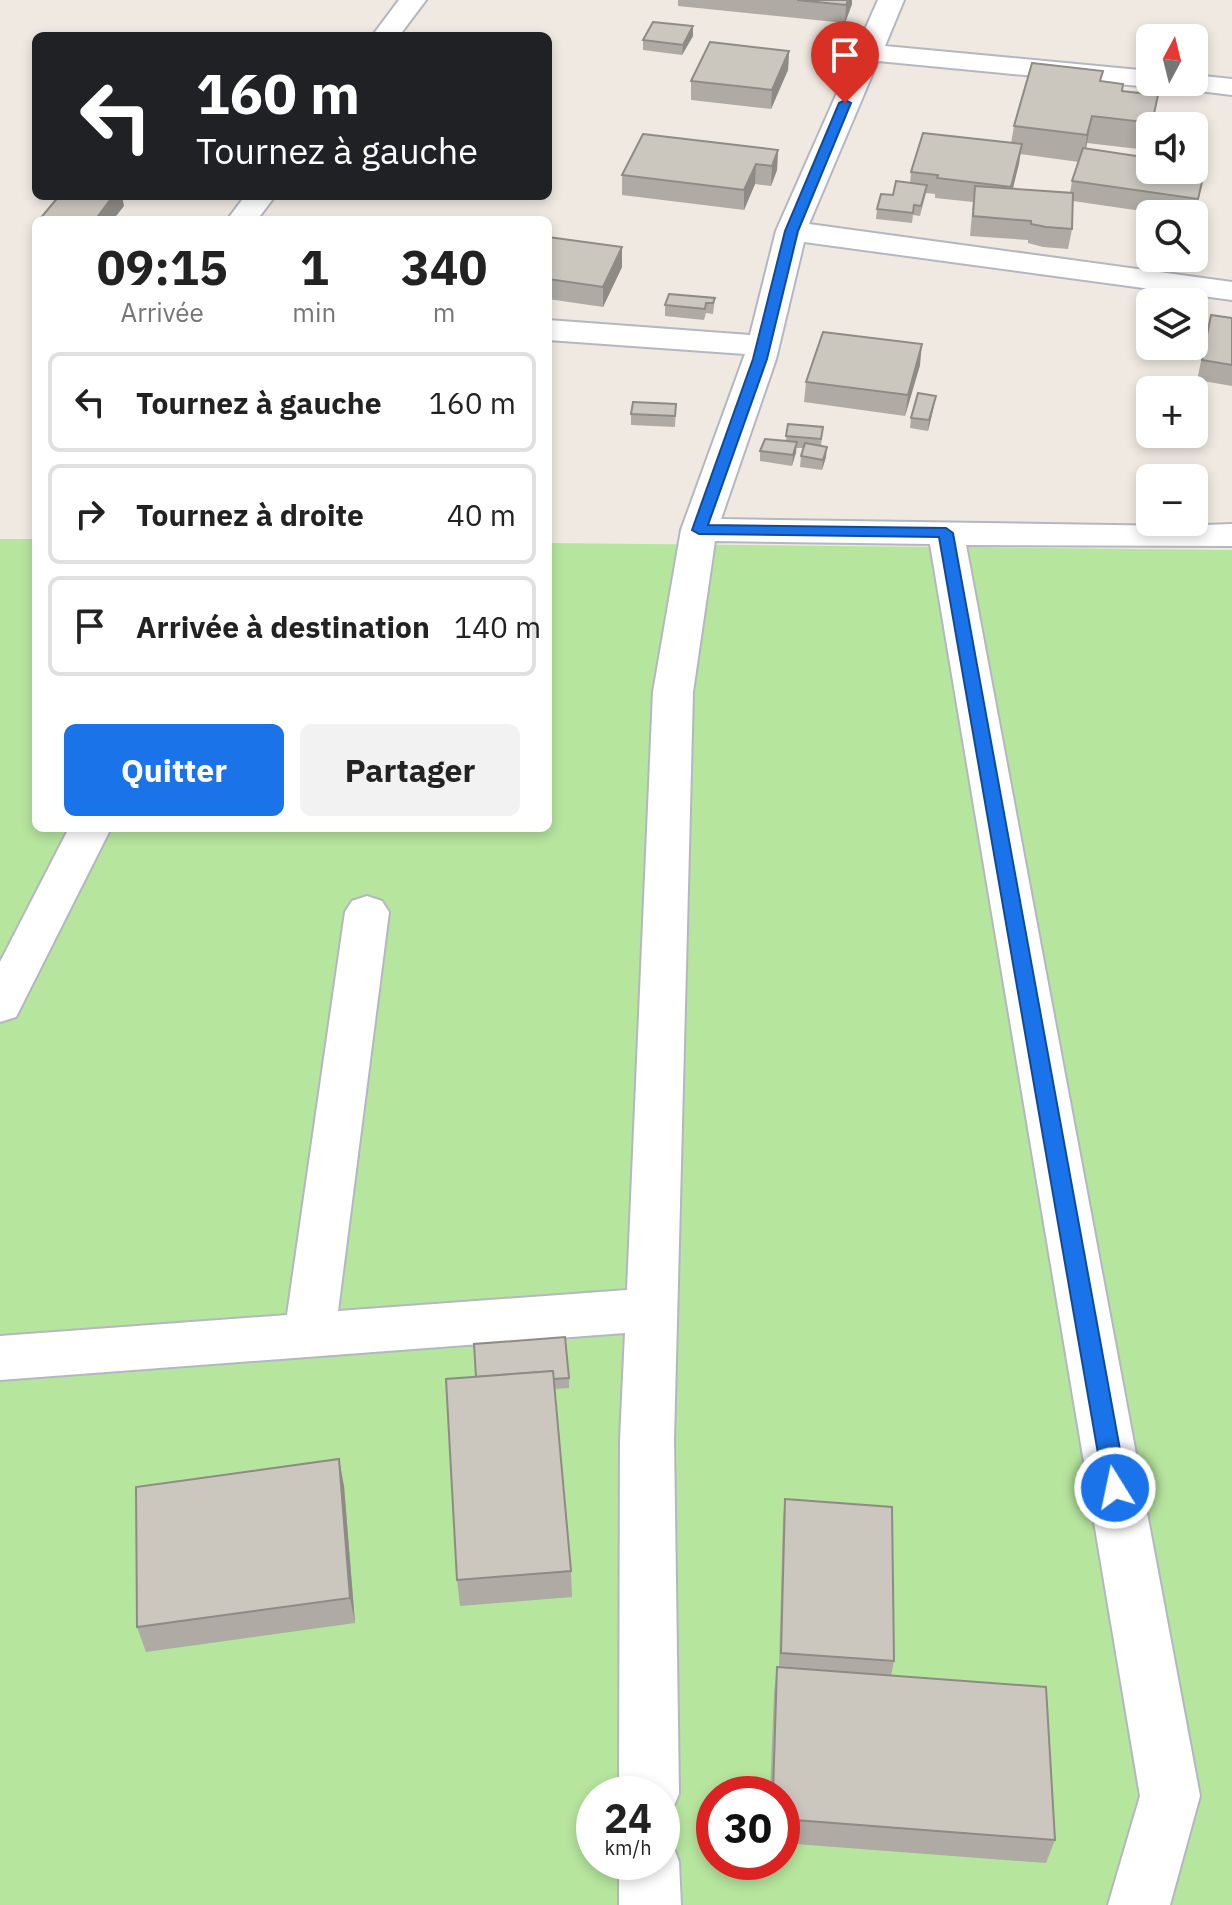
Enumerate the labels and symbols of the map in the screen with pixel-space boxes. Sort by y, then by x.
pin [811,21,879,103]
north arrow [1136,24,1208,96]
position arrow [1073,1446,1157,1530]
speed limit sign: 30 [696,1776,800,1880]

